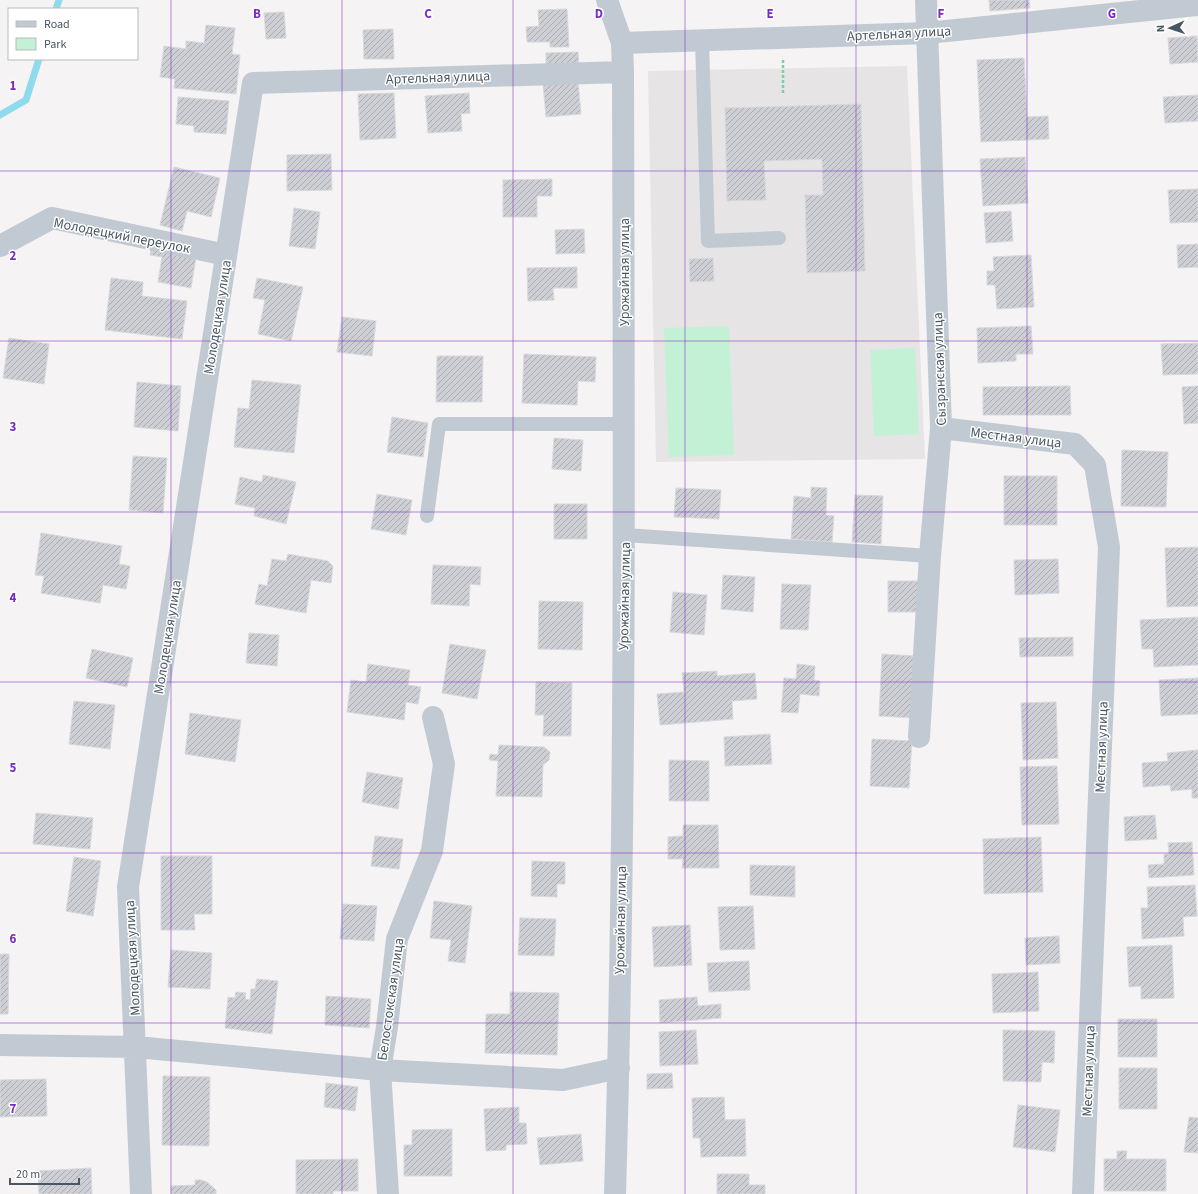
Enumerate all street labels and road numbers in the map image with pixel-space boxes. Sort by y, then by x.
street label: Артельная улица [846,21,952,47]
street label: Артельная улица [386,66,490,90]
street label: Молодецкий переулок [52,213,192,259]
street label: Урожайная улица [615,218,635,326]
street label: Молодецкая улица [199,259,237,376]
street label: Сызранская улица [928,312,952,426]
street label: Местная улица [969,422,1062,453]
street label: Урожайная улица [614,542,636,650]
street label: Молодецкая улица [149,579,187,696]
street label: Местная улица [1090,701,1114,793]
street label: Урожайная улица [610,866,632,974]
street label: Молодецкая улица [120,900,146,1016]
street label: Белостокская улица [372,936,410,1062]
street label: Местная улица [1077,1025,1101,1117]

